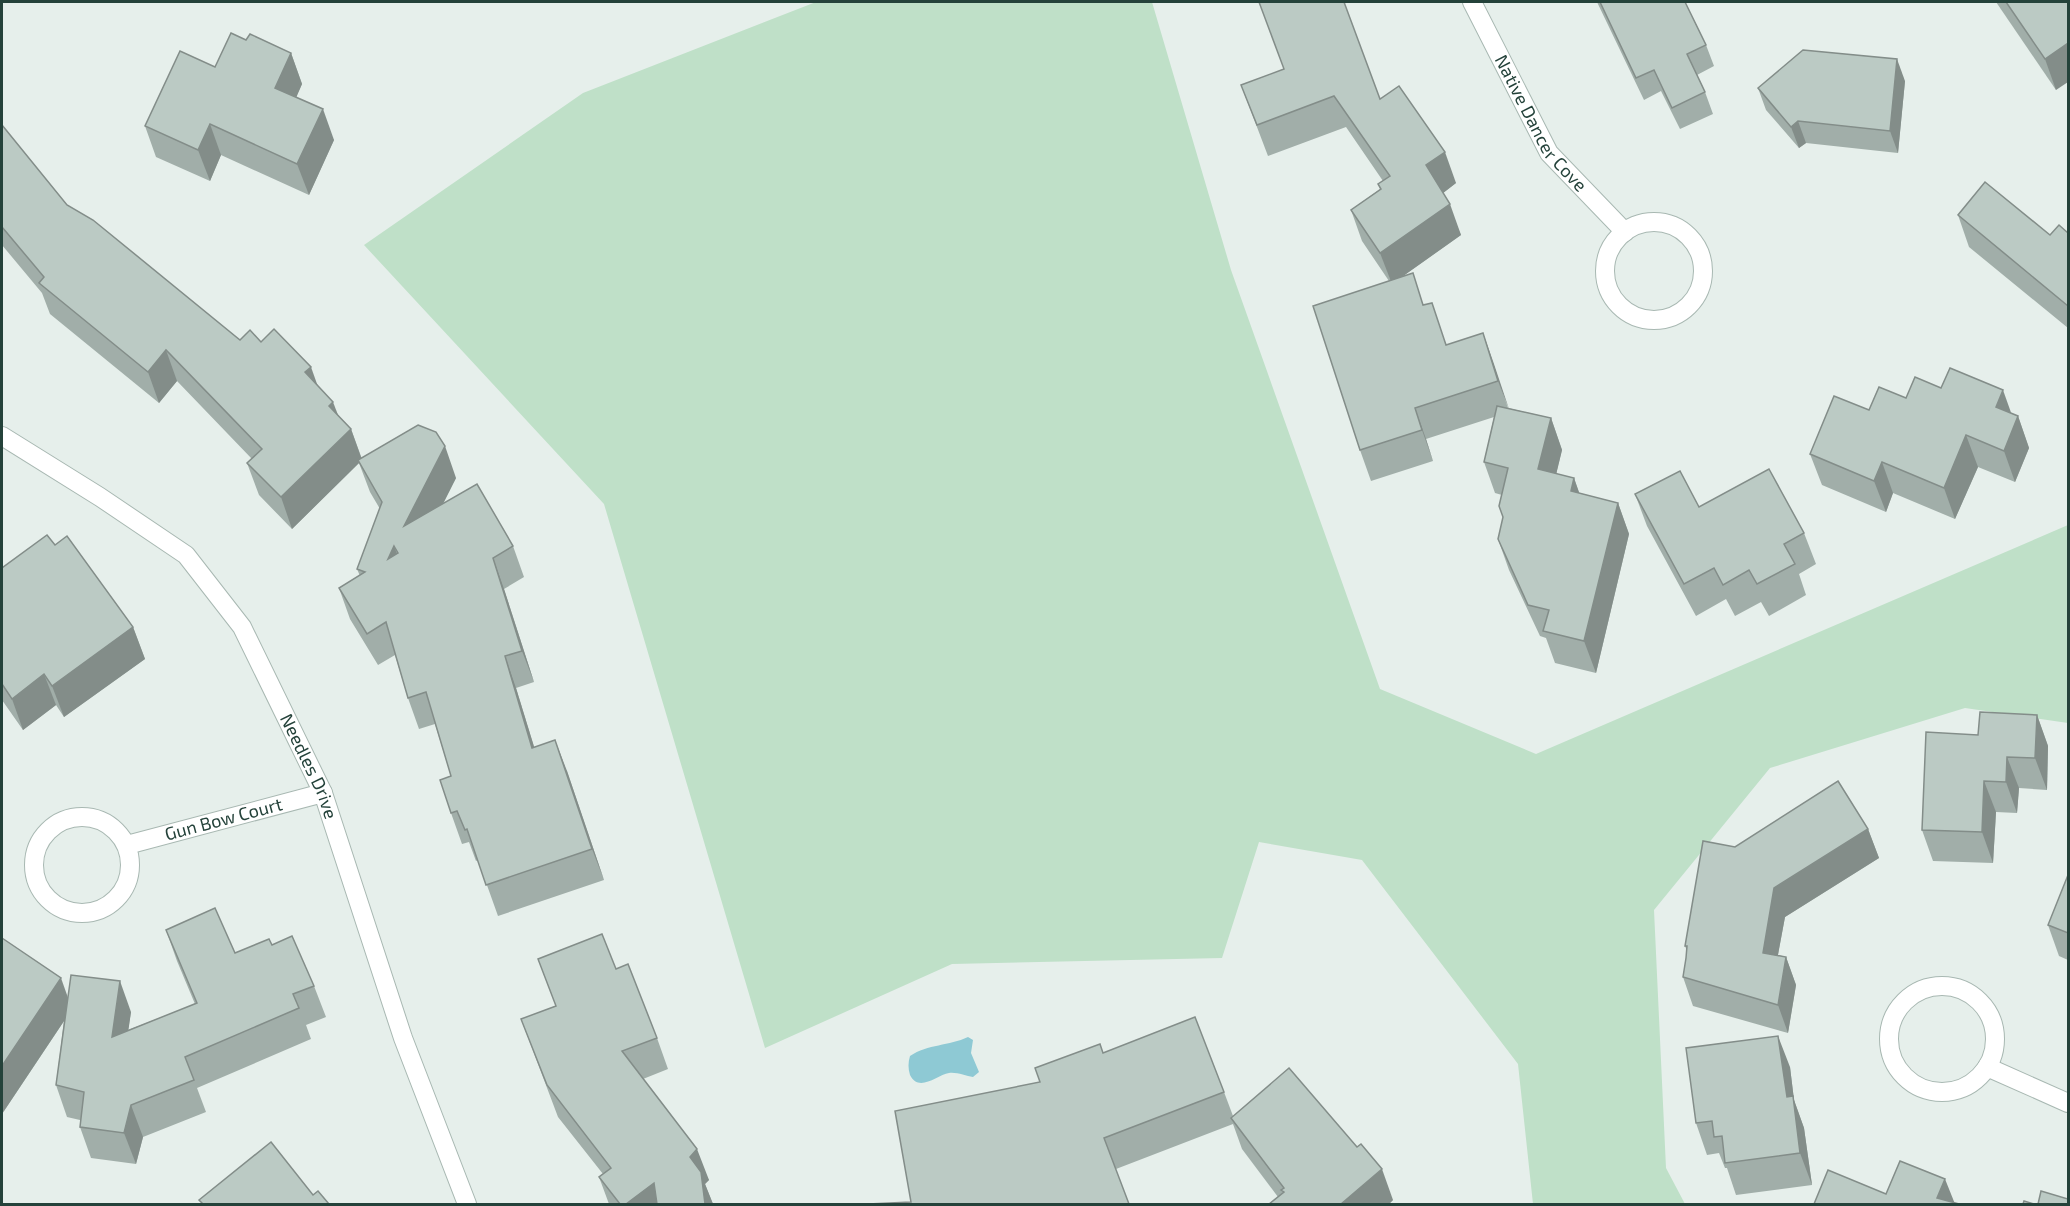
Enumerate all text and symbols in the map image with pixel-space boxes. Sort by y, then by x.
street label: Native Dancer Cove [1491,51,1592,196]
street label: Needles Drive [276,710,343,821]
street label: Gun Bow Court [162,792,285,845]

